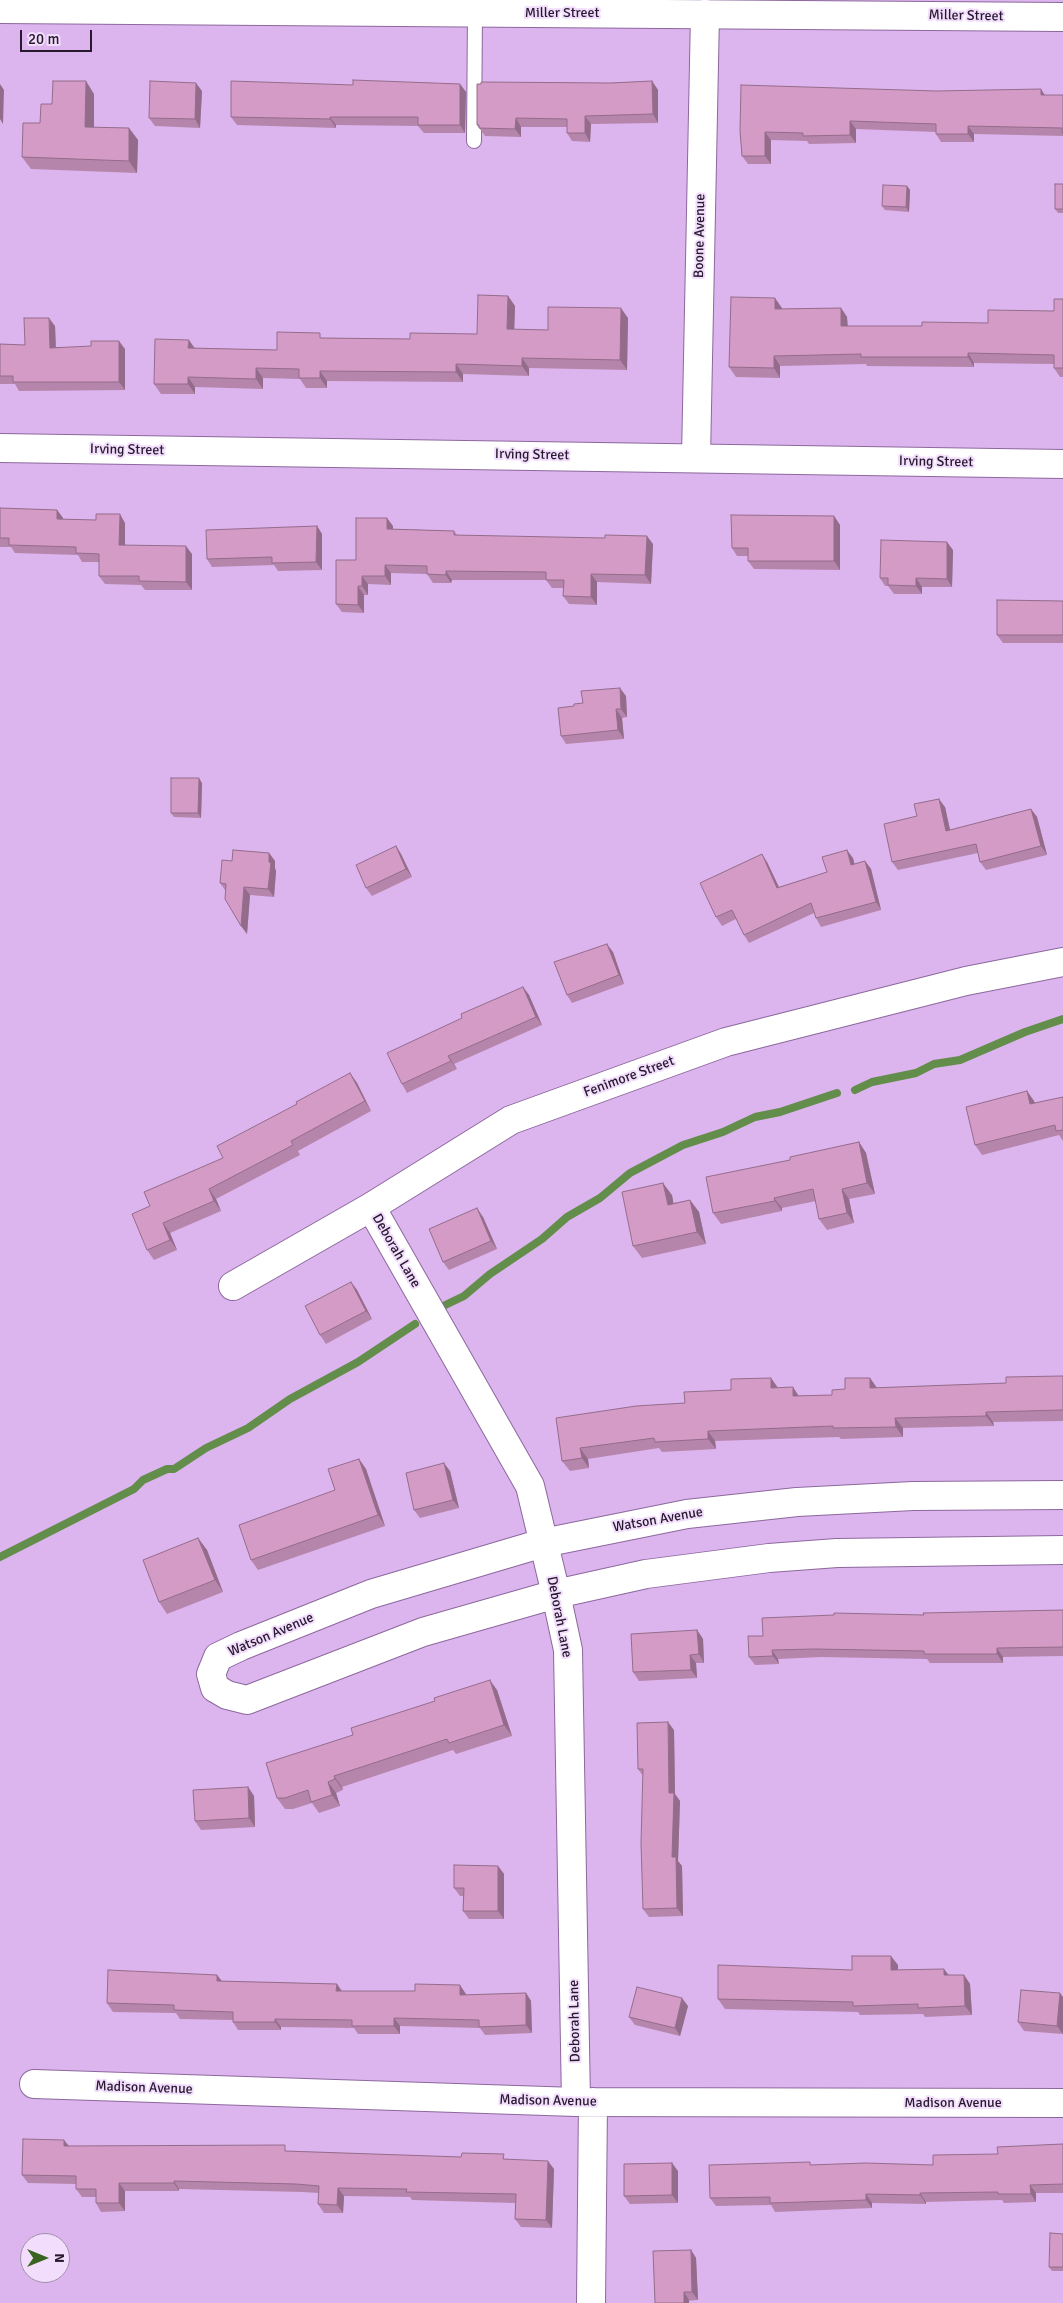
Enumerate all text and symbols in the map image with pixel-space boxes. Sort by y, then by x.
street label: Miller Street [525,5,599,21]
street label: Miller Street [928,7,1004,25]
scale bar [22,20,95,52]
text: 20 m [28,30,59,48]
street label: Boone Avenue [691,194,709,278]
street label: Irving Street [90,441,164,459]
street label: Irving Street [495,446,569,464]
street label: Irving Street [899,453,973,471]
street label: Fenimore Street [581,1053,677,1101]
street label: Deborah Lane [368,1211,424,1291]
street label: Watson Avenue [612,1504,704,1536]
street label: Deborah Lane [543,1575,575,1659]
street label: Watson Avenue [226,1609,316,1661]
street label: Deborah Lane [566,1980,584,2062]
street label: Madison Avenue [95,2078,193,2098]
street label: Madison Avenue [499,2092,597,2110]
street label: Madison Avenue [904,2095,1002,2111]
north arrow [20,2233,70,2283]
text: N [51,2253,68,2263]

